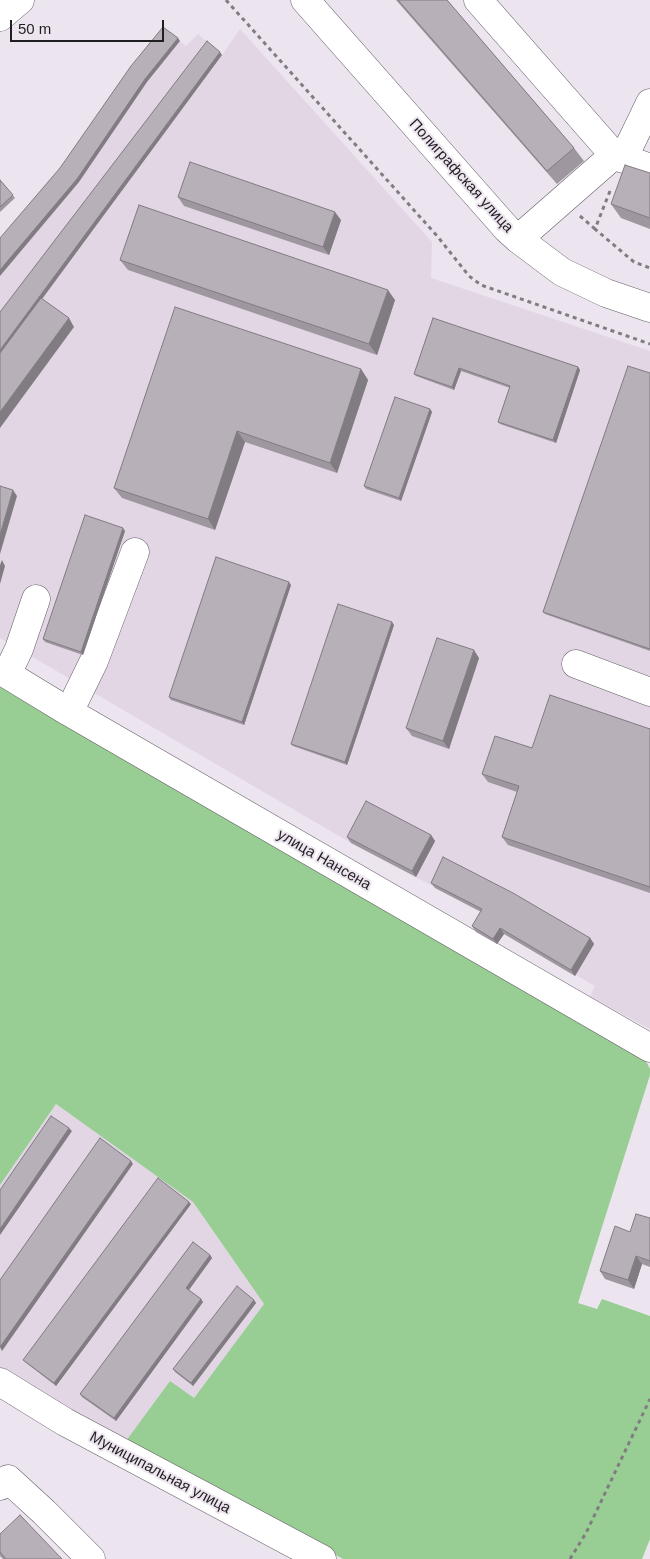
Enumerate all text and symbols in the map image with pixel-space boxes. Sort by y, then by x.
scale bar [12,10,166,42]
text: 50 m [18,20,51,37]
street label: Полиграфская улица [405,115,517,237]
street label: улица Нансена [274,826,374,894]
street label: Муниципальная улица [86,1428,234,1518]

